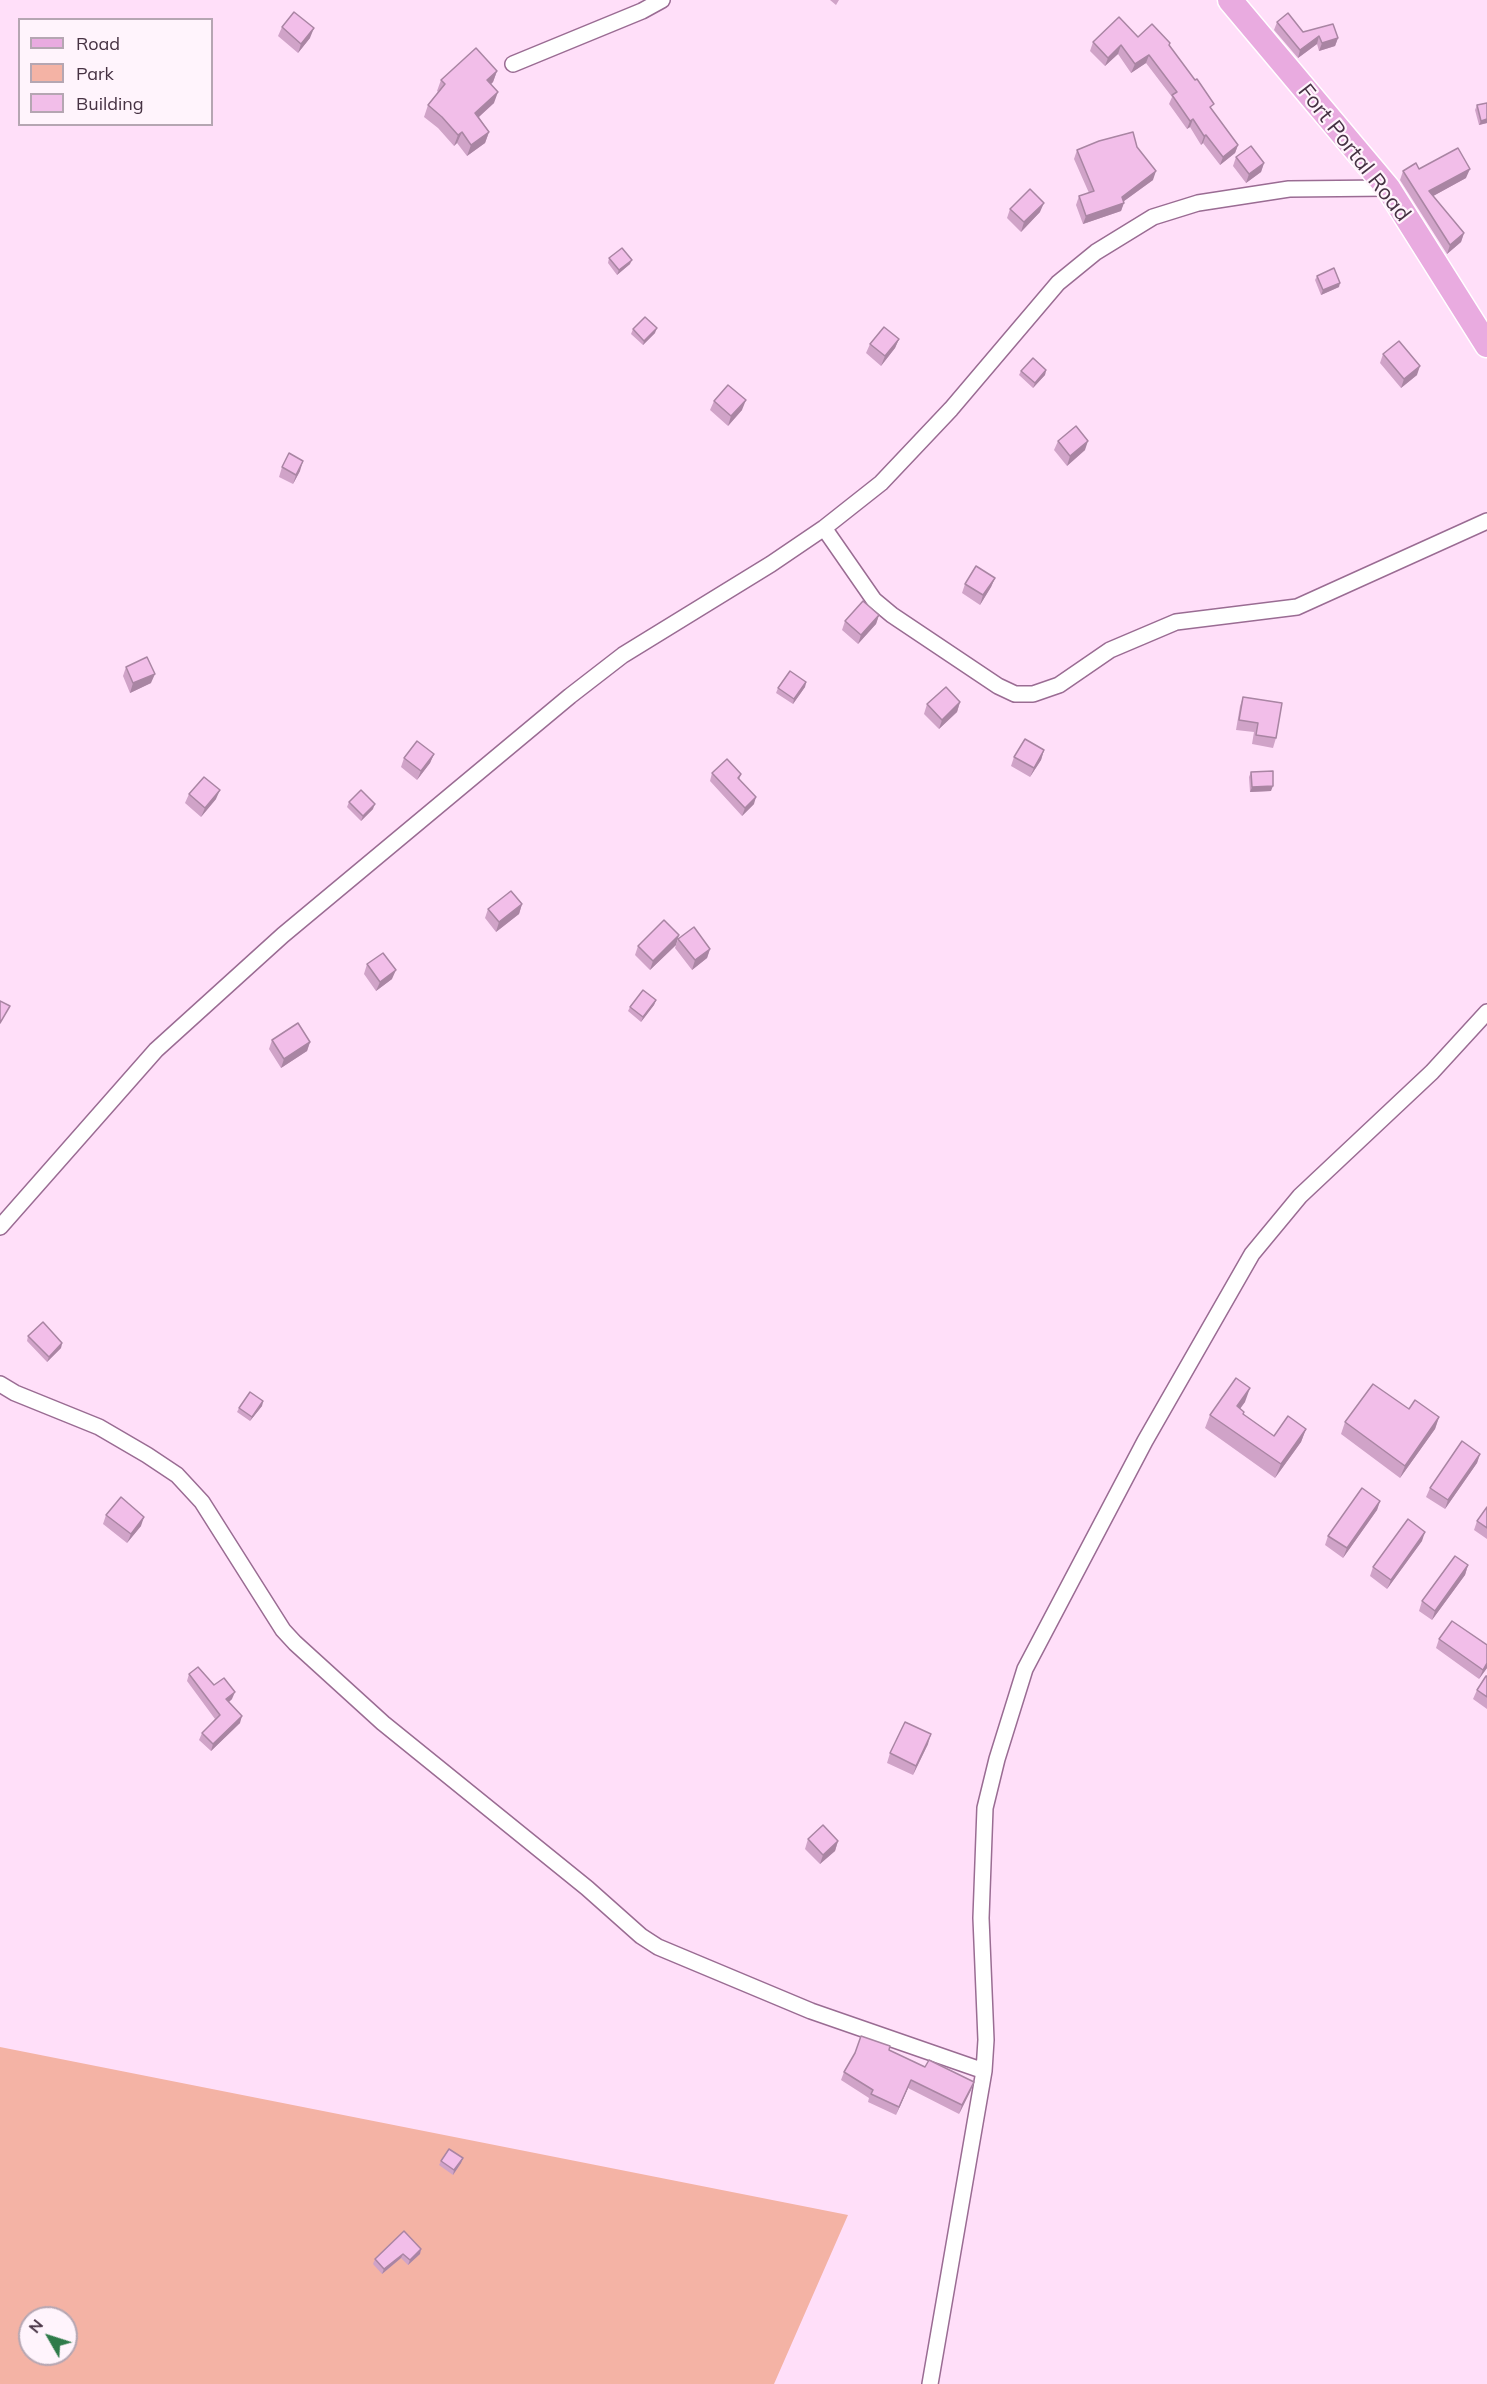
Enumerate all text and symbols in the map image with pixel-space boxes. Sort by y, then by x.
legend [18,18,213,126]
text: Road [76,32,120,55]
text: Park [76,62,114,85]
street label: Fort Portal Road [1292,79,1416,227]
text: Building [76,92,144,115]
north arrow [18,2306,78,2366]
text: N [24,2315,47,2337]

